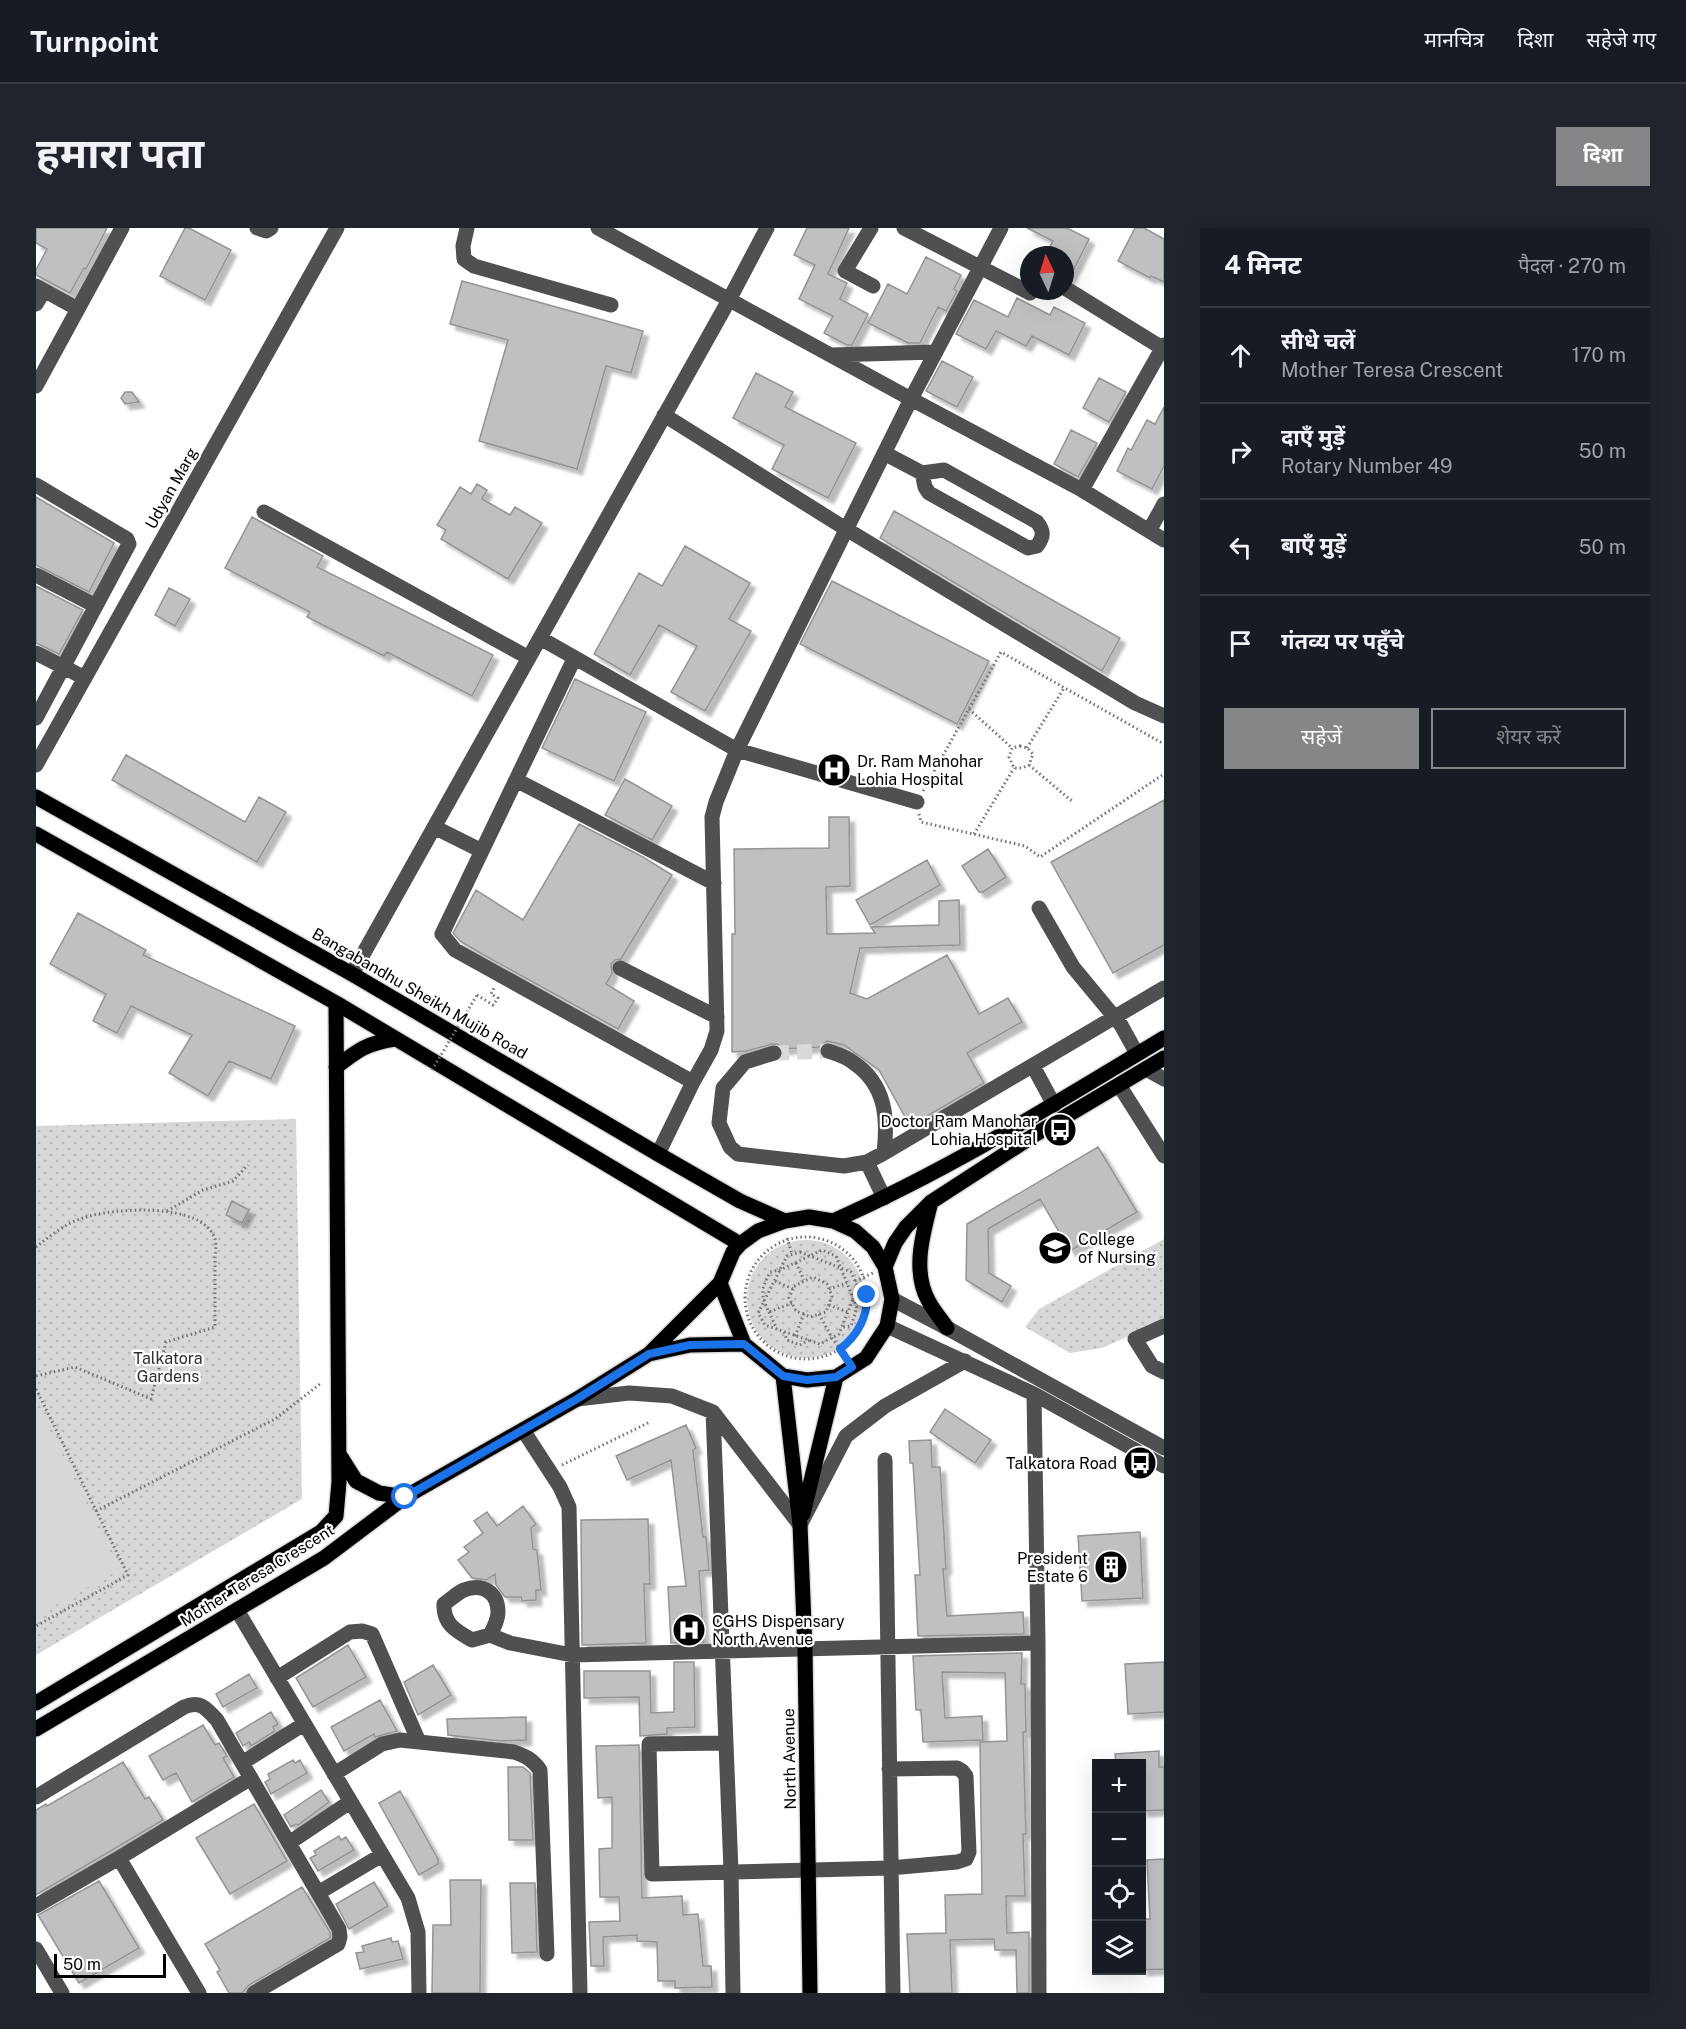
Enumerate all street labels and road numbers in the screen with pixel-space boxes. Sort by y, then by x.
street label: Udyan Marg [141,444,202,532]
street label: Bangabandhu Sheikh Mujib Road [309,924,531,1063]
street label: Mother Teresa Crescent [177,1520,338,1631]
street label: North Avenue [779,1708,800,1810]

